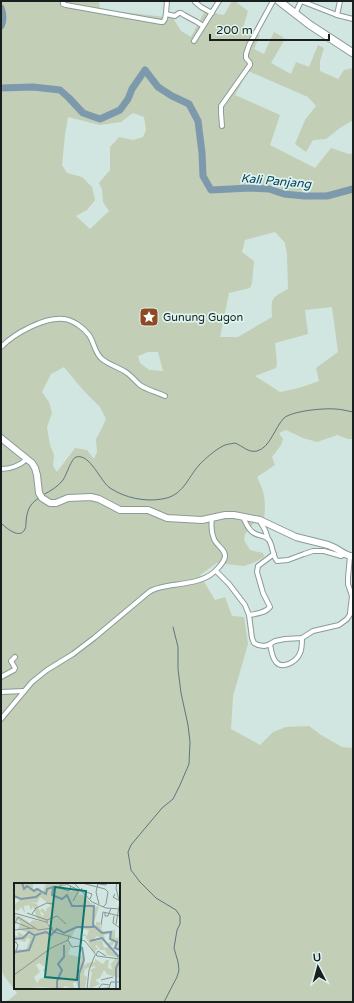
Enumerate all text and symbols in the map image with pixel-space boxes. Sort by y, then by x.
scale bar [210,16,329,42]
text: 200 m [216,23,253,37]
water label: Kali Panjang [240,171,313,191]
place icon: Gunung Gugon [138,306,160,328]
place label: Gunung Gugon [163,311,243,324]
inset map [14,883,120,989]
north arrow [298,947,338,987]
text: U [312,951,322,964]

